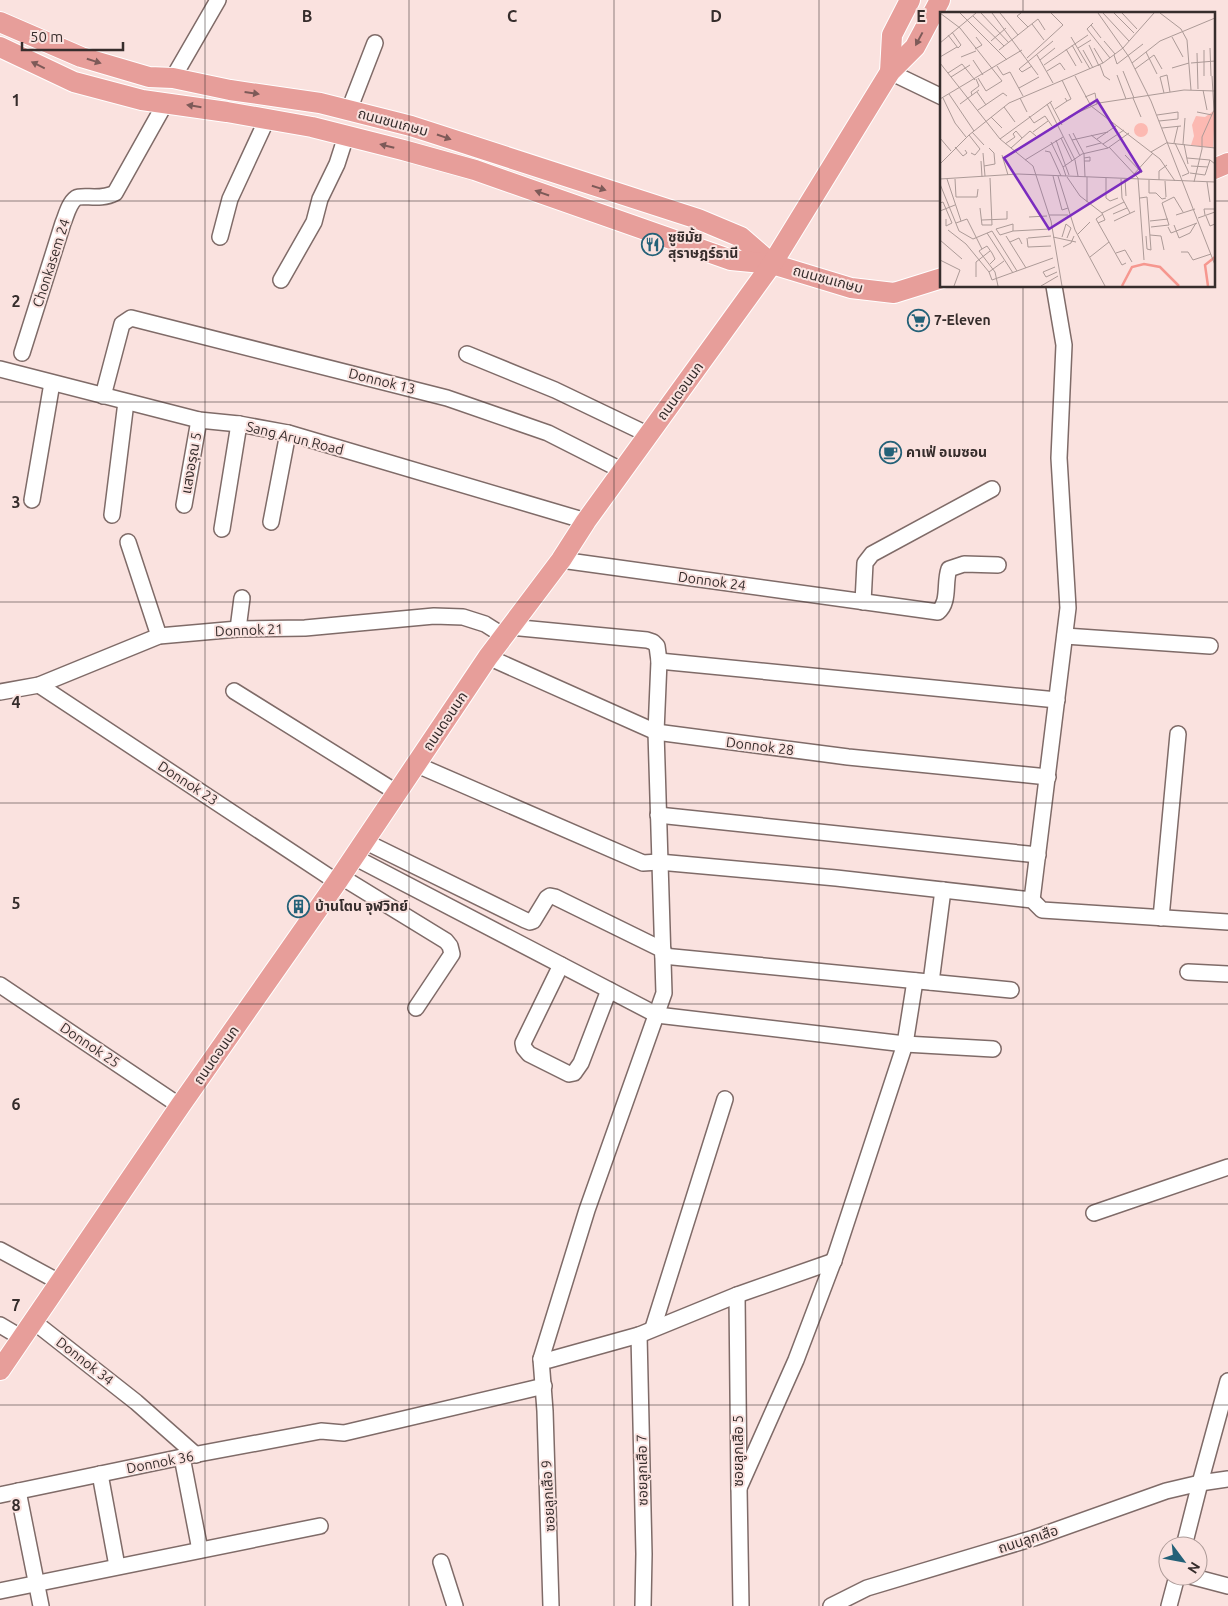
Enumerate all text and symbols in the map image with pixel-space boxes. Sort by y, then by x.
text: B [302,7,312,25]
text: C [507,7,517,25]
text: D [710,7,722,25]
text: E [916,7,926,25]
inset map [940,12,1216,288]
scale bar [22,20,124,52]
text: 50 m [30,28,63,45]
one-way arrow [915,32,923,46]
one-way arrow [86,57,101,65]
one-way arrow [31,60,45,68]
one-way arrow [245,89,261,97]
text: 1 [11,91,21,109]
one-way arrow [185,102,201,110]
street label: ถนนชนเกษม [356,105,430,139]
one-way arrow [437,134,452,141]
one-way arrow [379,142,394,150]
one-way arrow [591,185,606,192]
one-way arrow [534,189,549,197]
street label: Chonkasem 24 [29,217,73,309]
place label: ซูชิมั้ย สุราษฎร์ธานี [668,227,738,262]
restaurant icon: ซูชิมั้ย สุราษฎร์ธานี [640,233,664,257]
street label: ถนนชนเกษม [791,262,865,296]
text: 2 [11,292,21,310]
supermarket icon: 7-Eleven [906,308,930,332]
place label: 7-Eleven [934,312,991,328]
street label: ถนนดอนนก [654,359,706,423]
street label: Donnok 13 [347,365,417,397]
street label: Sang Arun Road [245,418,345,458]
street label: แสงอรุณ 5 [178,431,205,495]
cafe icon: คาเฟ่ อเมซอน [878,440,902,464]
place label: คาเฟ่ อเมซอน [906,444,987,460]
text: 3 [11,493,21,511]
street label: Donnok 24 [677,568,747,594]
street label: Donnok 21 [215,621,283,639]
street label: ถนนดอนนก [419,688,471,754]
text: 4 [11,693,21,711]
street label: Donnok 28 [725,734,795,758]
street label: Donnok 23 [155,758,221,808]
text: 5 [11,894,21,912]
building icon: บ้านโตน จุฬวิทย์ [287,894,311,918]
place label: บ้านโตน จุฬวิทย์ [315,898,408,915]
street label: Donnok 25 [57,1019,123,1071]
street label: ถนนดอนนก [190,1023,242,1087]
text: 6 [11,1095,21,1113]
text: 7 [11,1296,21,1314]
street label: Donnok 34 [53,1334,117,1388]
street label: ซอยลูกเสือ 5 [730,1415,747,1487]
street label: ซอยลูกเสือ 7 [633,1434,652,1506]
street label: Donnok 36 [125,1448,195,1476]
street label: ซอยลูกเสือ 9 [538,1460,559,1532]
text: 8 [11,1496,21,1514]
street label: ถนนลูกเสือ [996,1522,1060,1557]
north arrow [1158,1536,1208,1586]
text: N [1184,1559,1204,1577]

